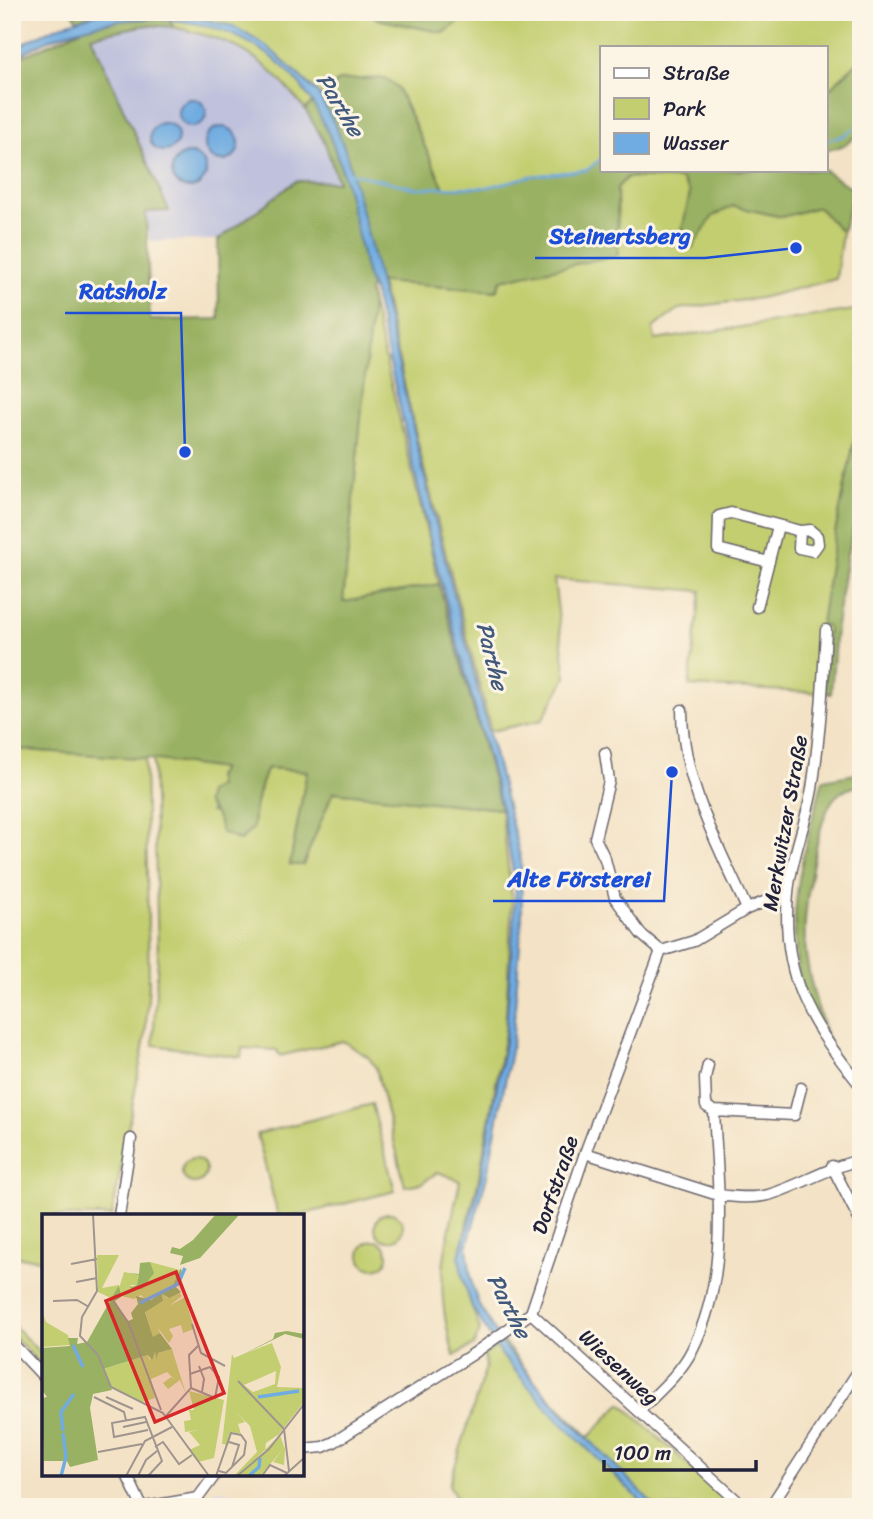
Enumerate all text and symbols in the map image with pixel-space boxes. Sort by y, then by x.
legend [600,46,828,172]
text: Straße [663,54,730,92]
water label: Parthe [305,65,376,147]
text: Park [663,90,706,128]
text: Wasser [663,124,730,162]
callout: Steinertsberg [535,214,705,258]
text: Steinertsberg [548,216,691,257]
callout: Ratsholz [65,269,181,313]
text: Ratsholz [78,271,168,312]
water label: Parthe [464,618,521,696]
street label: Merkwitzer Straße [751,732,819,914]
callout: Alte Försterei [493,857,664,901]
text: Alte Försterei [506,859,652,900]
street label: Dorfstraße [520,1130,590,1240]
inset map [42,1214,304,1477]
water label: Parthe [475,1266,544,1348]
street label: Wiesenweg [570,1319,669,1415]
scale bar [604,1428,756,1472]
text: 100 m [614,1434,671,1472]

